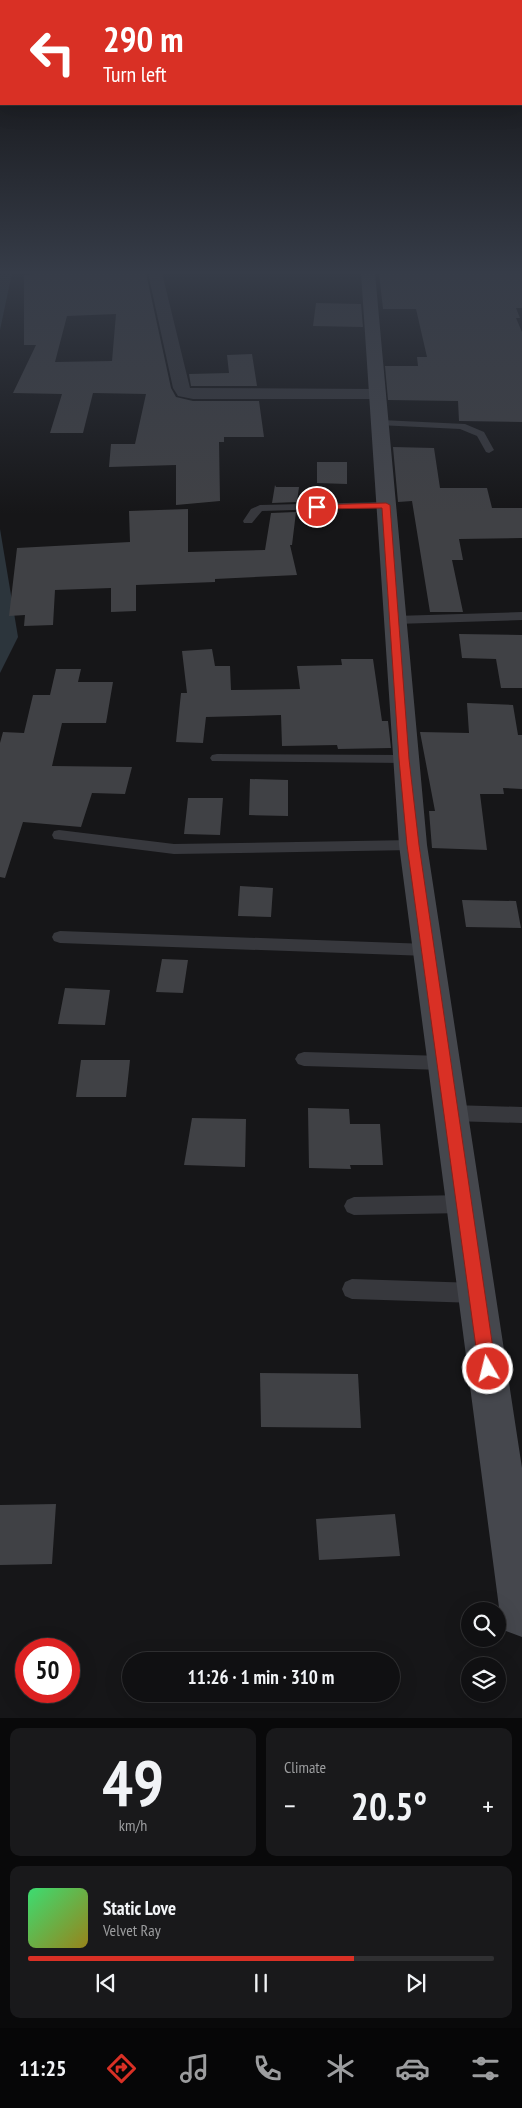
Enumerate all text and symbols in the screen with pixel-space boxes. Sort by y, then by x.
text: 290 m [103,16,184,62]
icon: left [20,20,85,85]
text: Turn left [103,60,167,88]
pin [296,486,338,528]
icon: arrive [303,493,331,521]
position arrow [461,1342,513,1394]
map controls [461,1602,506,1702]
button: search [461,1602,506,1647]
speed limit sign: 50 [15,1638,80,1703]
button: layers [461,1657,506,1702]
text: 11:26 · 1 min · 310 m [188,1665,334,1689]
text: 49 [102,1740,164,1824]
text: Climate [284,1757,326,1777]
text: 20.5° [351,1781,427,1830]
text: − [284,1787,296,1824]
text: + [482,1787,494,1824]
text: km/h [119,1815,147,1835]
text: Static Love [103,1896,176,1920]
text: Velvet Ray [103,1920,161,1940]
icon: previous [92,1969,120,1997]
icon: pause [247,1969,275,1997]
icon: next [402,1969,430,1997]
icon: directions [104,2051,139,2086]
icon: music [177,2051,212,2086]
icon: phone [250,2051,285,2086]
icon: climate [323,2051,358,2086]
icon: car [395,2051,430,2086]
icon: filters [468,2051,503,2086]
text: 11:25 [19,2054,66,2082]

